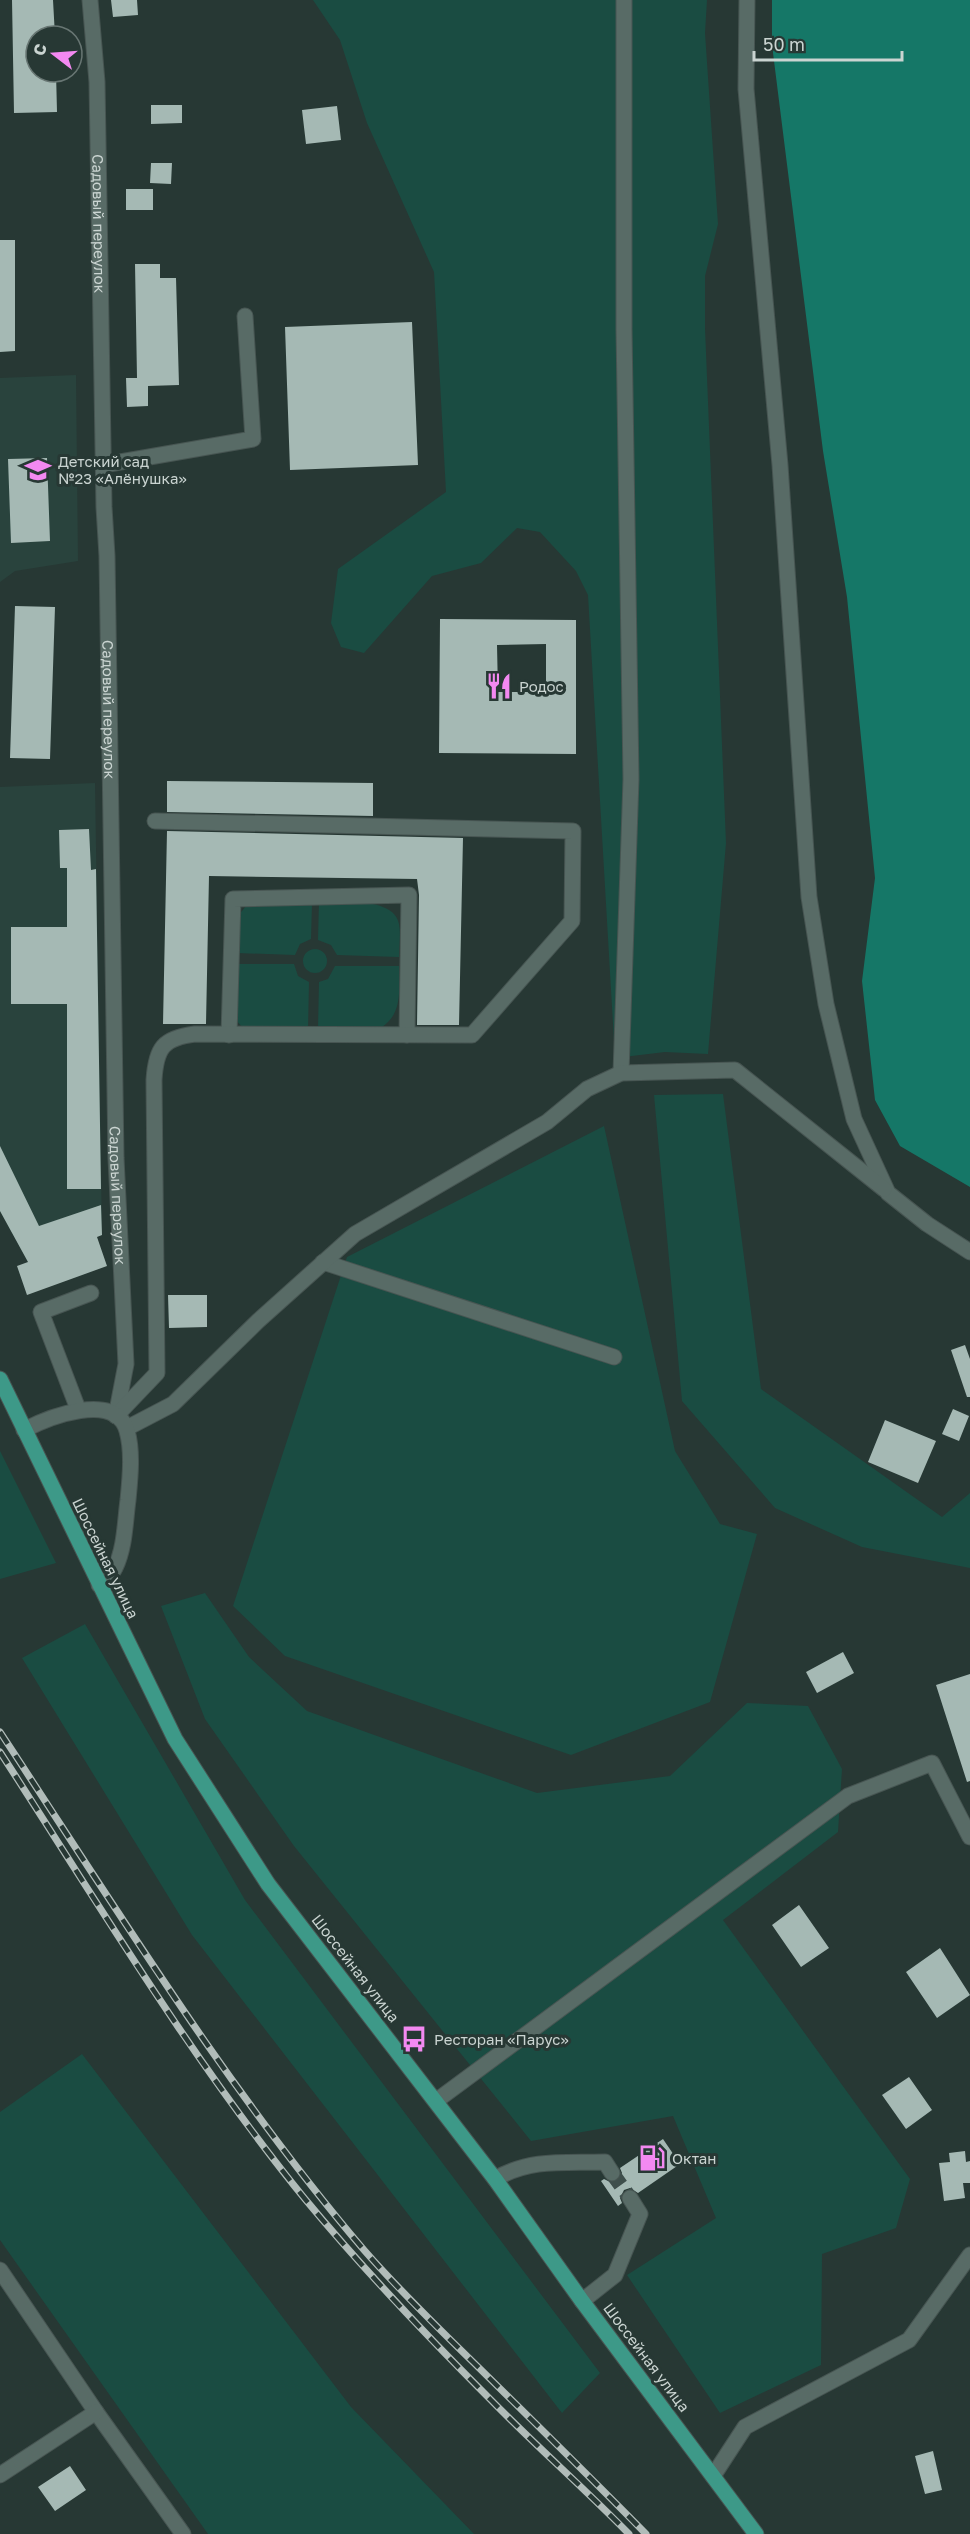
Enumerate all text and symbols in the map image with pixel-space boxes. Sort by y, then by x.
north arrow [24,24,84,84]
scale bar [754,24,902,62]
text: 50 m [763,33,805,55]
text: С [28,41,51,58]
street label: Садовый переулок [89,154,109,294]
place label: Детский сад №23 «Алёнушка» [58,452,187,487]
school or university icon: Детский сад №23 «Алёнушка» [23,455,53,485]
street label: Садовый переулок [99,640,119,780]
restaurant icon: Родос [484,671,514,701]
place label: Родос [519,677,564,695]
street label: Садовый переулок [107,1126,130,1266]
street label: Шоссейная улица [69,1495,143,1621]
street label: Шоссейная улица [308,1911,404,2025]
bus stop icon: Ресторан «Парус» [399,2024,429,2054]
place label: Ресторан «Парус» [434,2030,569,2048]
fuel station icon: Октан [637,2143,667,2173]
place label: Октан [672,2149,716,2167]
street label: Шоссейная улица [600,2299,694,2415]

